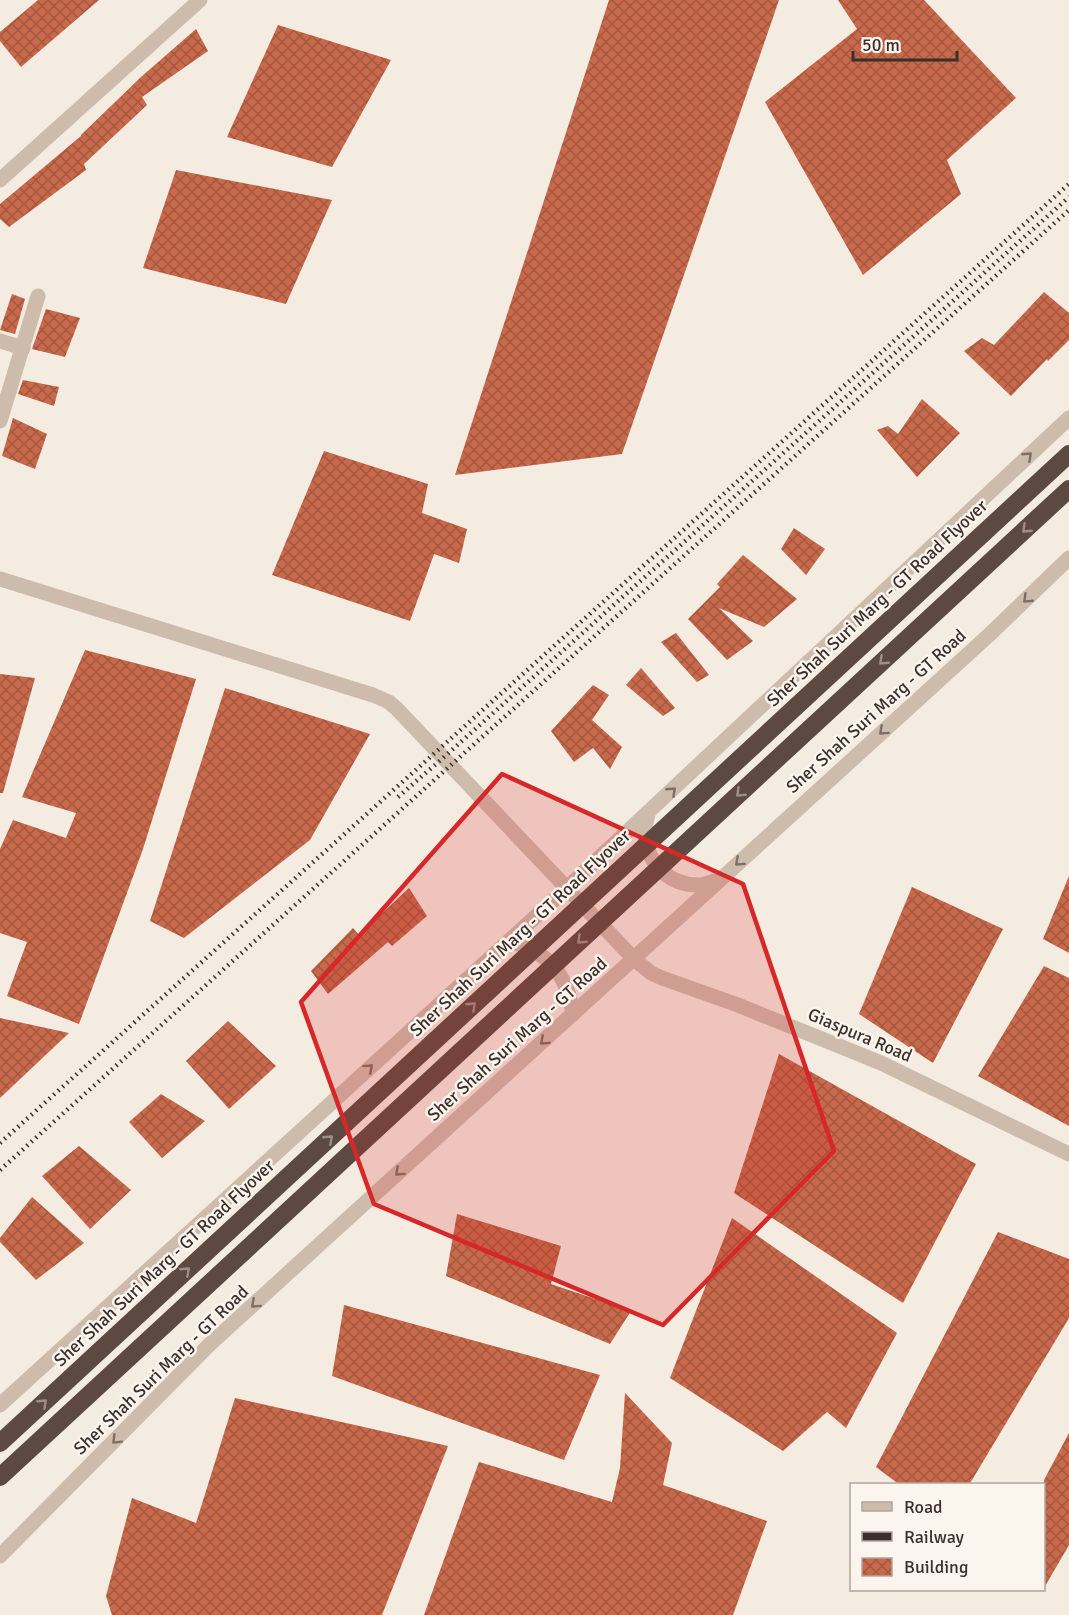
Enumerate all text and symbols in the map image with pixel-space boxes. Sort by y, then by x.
scale bar [853,24,956,62]
text: 50 m [862,34,900,56]
one-way arrow [1021,452,1032,463]
street label: Sher Shah Suri Marg - GT Road Flyover [762,495,992,711]
one-way arrow [1022,522,1033,533]
one-way arrow [1023,592,1033,603]
street label: Sher Shah Suri Marg - GT Road [782,625,970,797]
one-way arrow [879,654,890,665]
one-way arrow [880,724,890,735]
one-way arrow [736,786,747,797]
one-way arrow [665,787,675,798]
street label: Sher Shah Suri Marg - GT Road Flyover [405,825,635,1041]
one-way arrow [735,855,746,866]
one-way arrow [577,933,588,944]
street label: Sher Shah Suri Marg - GT Road [423,953,611,1125]
one-way arrow [466,1002,476,1013]
street label: Giaspura Road [805,1003,915,1067]
one-way arrow [540,1034,550,1045]
one-way arrow [363,1064,373,1075]
one-way arrow [322,1135,333,1146]
street label: Sher Shah Suri Marg - GT Road Flyover [49,1155,279,1371]
one-way arrow [396,1165,406,1176]
one-way arrow [179,1267,190,1278]
street label: Sher Shah Suri Marg - GT Road [69,1281,253,1459]
one-way arrow [252,1297,262,1308]
one-way arrow [36,1399,47,1410]
one-way arrow [112,1432,123,1443]
legend [850,1483,1045,1591]
text: Road [904,1496,943,1518]
text: Railway [904,1526,965,1548]
text: Building [904,1556,968,1578]

